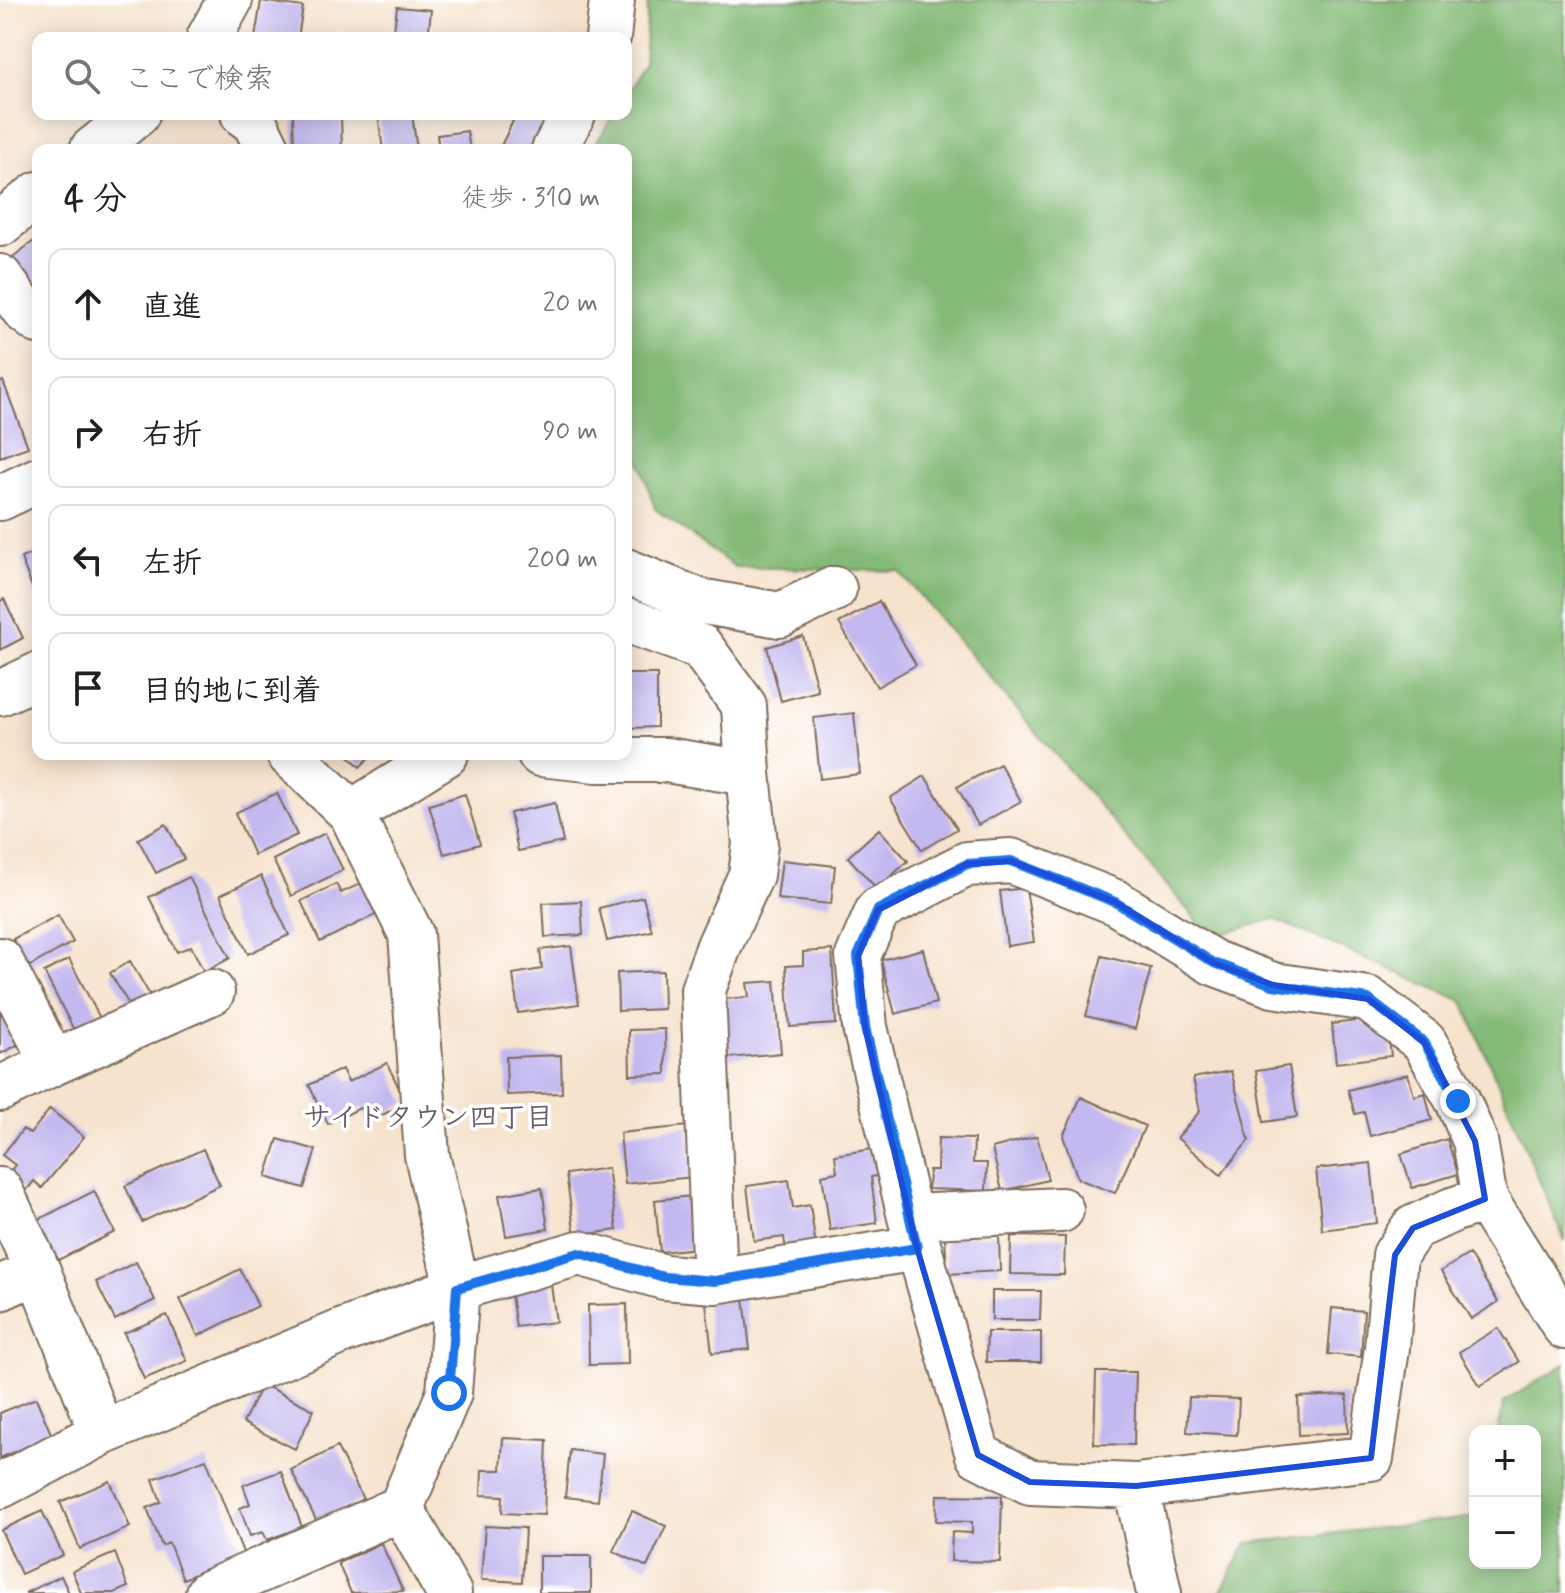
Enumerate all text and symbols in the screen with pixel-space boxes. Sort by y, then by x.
search box [32,32,632,120]
icon: search [60,54,104,98]
text: ここで検索 [124,60,274,99]
text: 4 分 [64,177,127,222]
text: 徒歩 · 310 m [462,182,600,216]
icon: ahead [66,282,110,326]
text: 20 m [543,287,598,321]
text: 直進 [142,288,202,327]
icon: right [66,410,110,454]
text: 90 m [543,415,598,449]
text: 右折 [142,416,202,455]
icon: left [66,538,110,582]
text: 200 m [527,543,598,577]
text: 左折 [142,544,202,583]
icon: arrive [66,666,110,710]
text: 目的地に到着 [142,672,322,711]
route end [1440,1083,1476,1119]
district label: サイドタウン四丁目 [303,1100,553,1137]
route start [431,1375,467,1411]
map controls [1469,1425,1541,1569]
button: + [1469,1425,1541,1497]
button: − [1469,1497,1541,1569]

